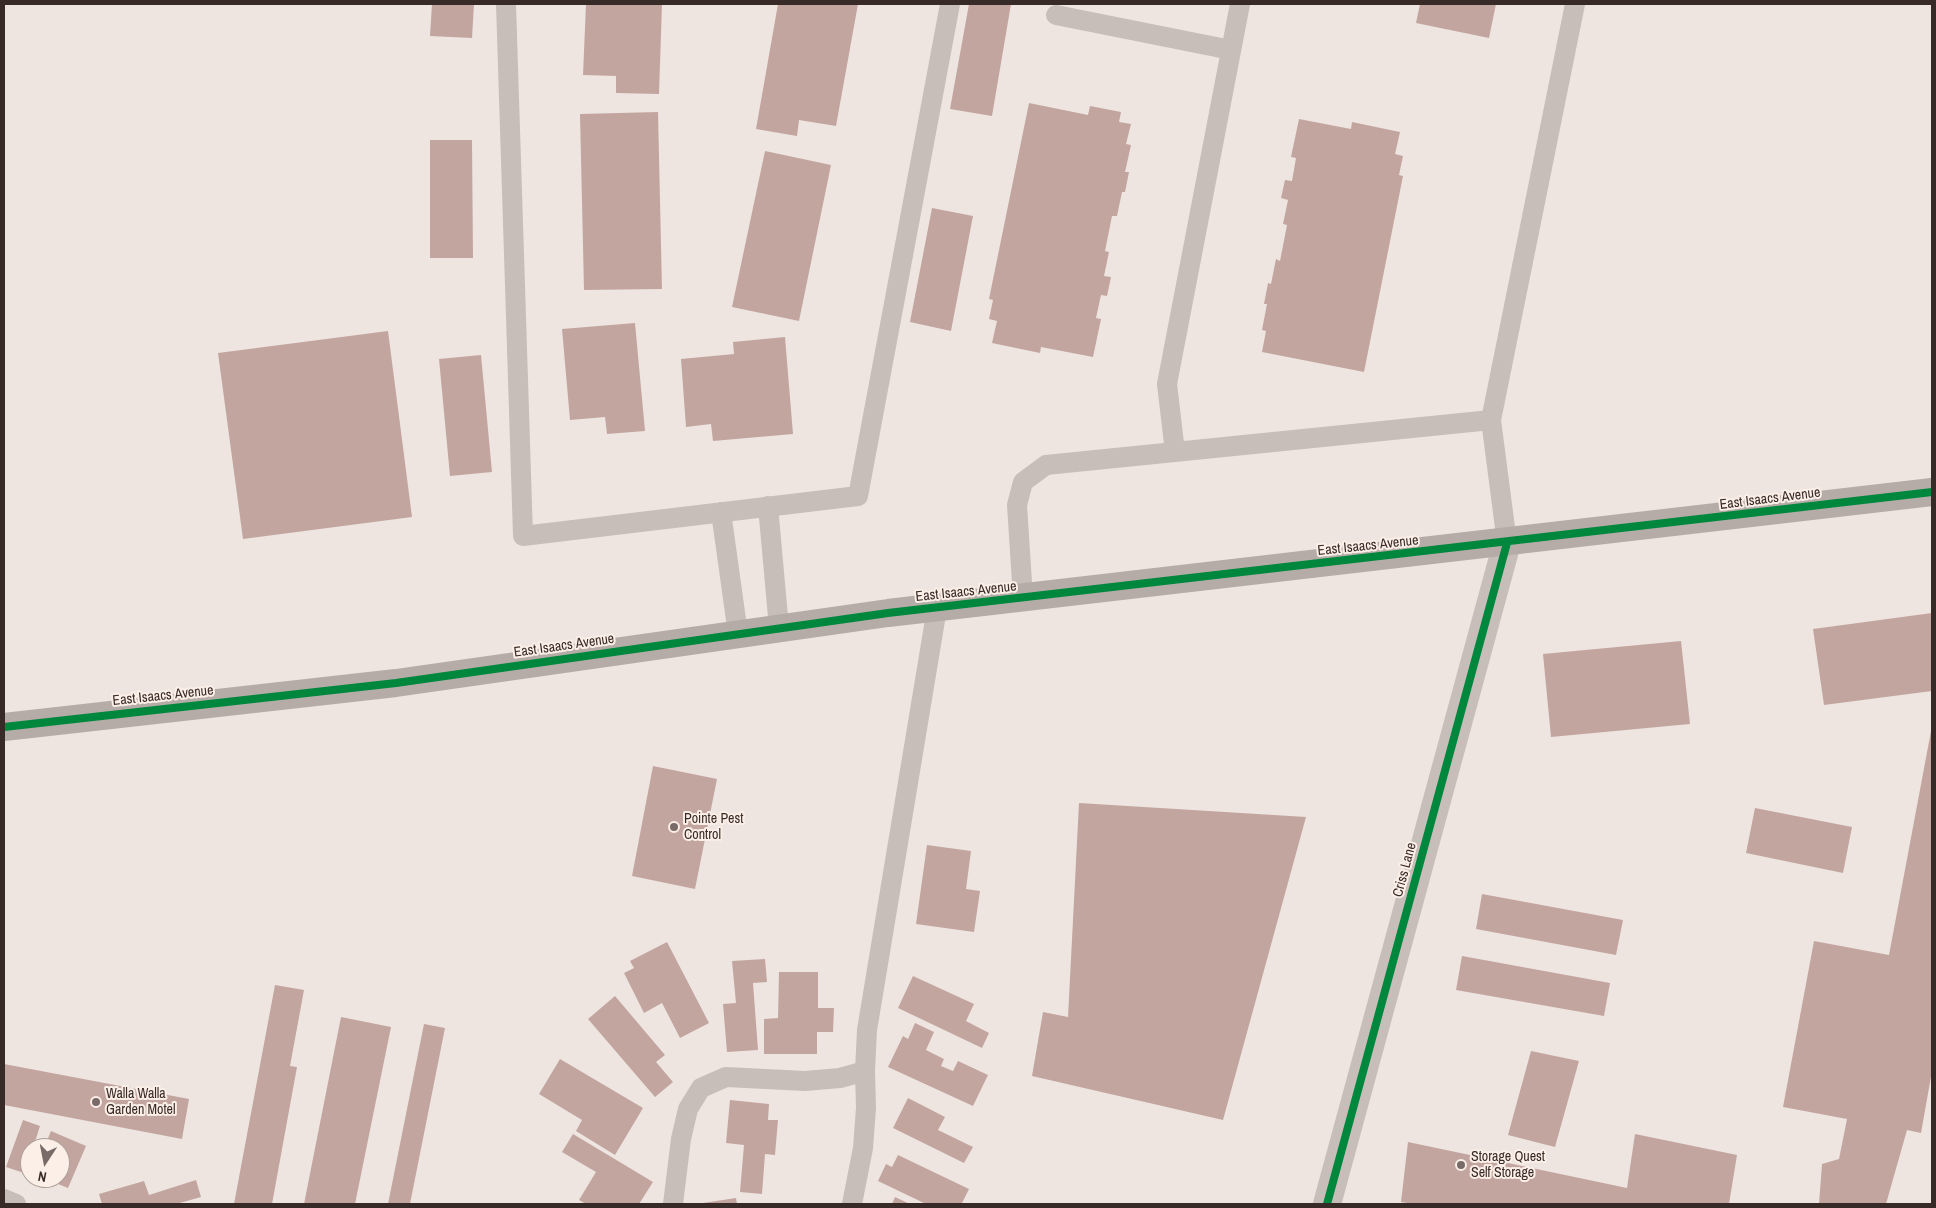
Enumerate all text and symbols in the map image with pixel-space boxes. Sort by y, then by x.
street label: East Isaacs Avenue [1719,484,1821,514]
street label: East Isaacs Avenue [1317,532,1419,560]
street label: East Isaacs Avenue [915,578,1017,606]
street label: East Isaacs Avenue [513,631,615,661]
street label: East Isaacs Avenue [112,682,214,710]
place label: Pointe Pest Control [684,811,743,844]
marker: Pointe Pest Control [668,821,680,833]
street label: Criss Lane [1390,841,1420,899]
place label: Walla Walla Garden Motel [106,1086,176,1118]
marker: Walla Walla Garden Motel [90,1096,102,1108]
north arrow [20,1138,70,1188]
place label: Storage Quest Self Storage [1471,1149,1545,1182]
marker: Storage Quest Self Storage [1455,1159,1467,1171]
text: N [37,1167,48,1186]

